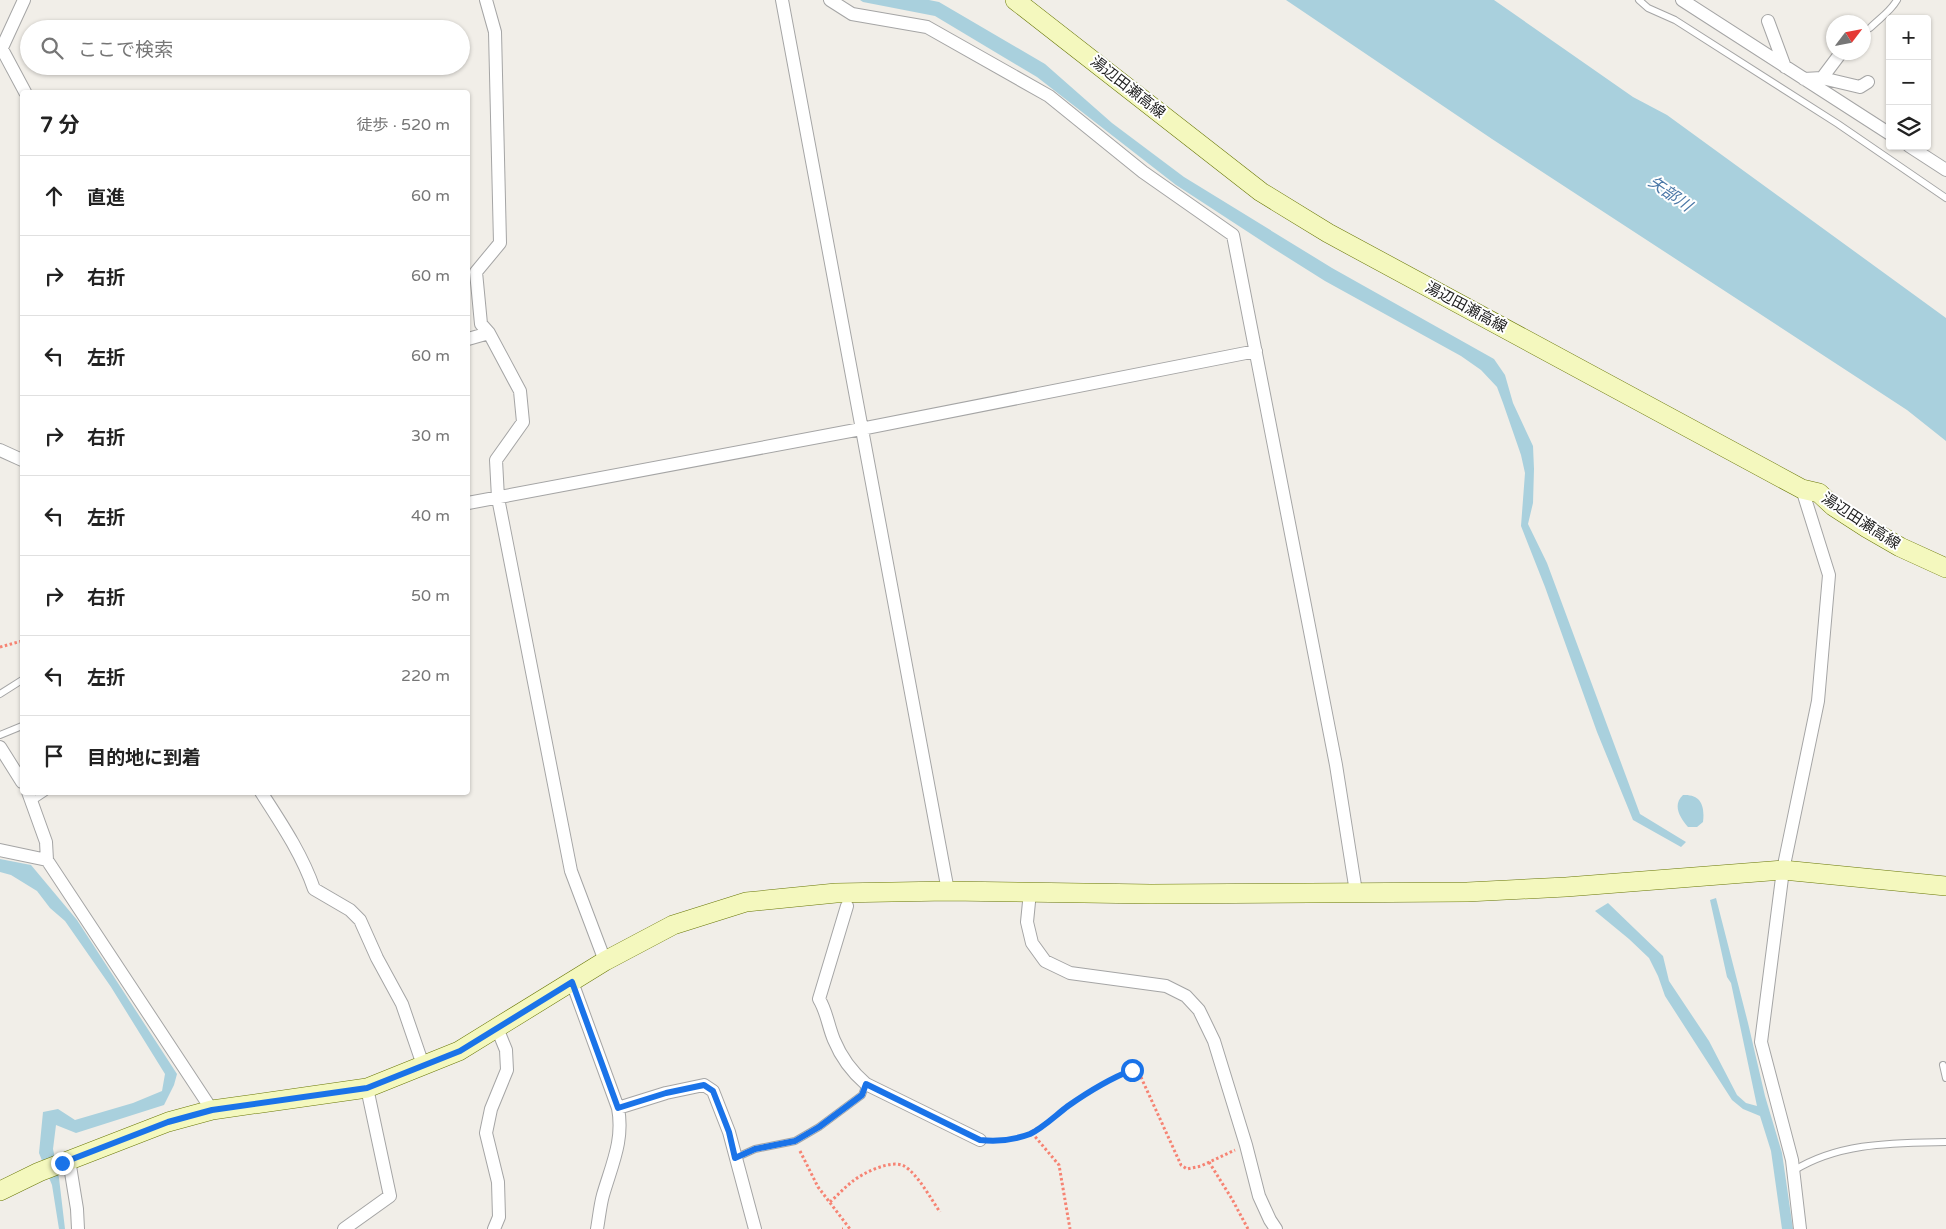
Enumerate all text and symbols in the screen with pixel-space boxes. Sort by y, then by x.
north arrow [1826,15,1871,60]
map controls [1886,15,1931,150]
button: + [1886,15,1931,60]
search box [20,20,470,75]
icon: search [38,34,66,62]
text: ここで検索 [78,39,173,61]
street label: 湯辺田瀬高線 [1087,52,1169,122]
button: − [1886,60,1931,105]
button: layers [1886,105,1931,150]
text: 7 分 [40,113,80,138]
text: 徒歩 · 520 m [357,115,450,135]
water label: 矢部川 [1645,172,1697,217]
icon: ahead [40,182,68,210]
text: 60 m [411,186,450,206]
text: 直進 [87,187,125,209]
icon: right [40,262,68,290]
text: 60 m [411,266,450,286]
text: 右折 [87,267,125,289]
street label: 湯辺田瀬高線 [1422,278,1510,336]
icon: left [40,342,68,370]
text: 60 m [411,346,450,366]
text: 左折 [87,347,125,369]
icon: right [40,422,68,450]
text: 30 m [411,426,450,446]
text: 右折 [87,427,125,449]
street label: 湯辺田瀬高線 [1818,489,1904,553]
icon: left [40,502,68,530]
text: 40 m [411,506,450,526]
text: 左折 [87,507,125,529]
icon: right [40,582,68,610]
text: 50 m [411,586,450,606]
text: 右折 [87,587,125,609]
icon: left [40,662,68,690]
text: 220 m [401,666,450,686]
text: 左折 [87,667,125,689]
icon: arrive [40,742,68,770]
text: 目的地に到着 [87,747,201,769]
route start [1121,1059,1144,1082]
route end [51,1152,74,1175]

